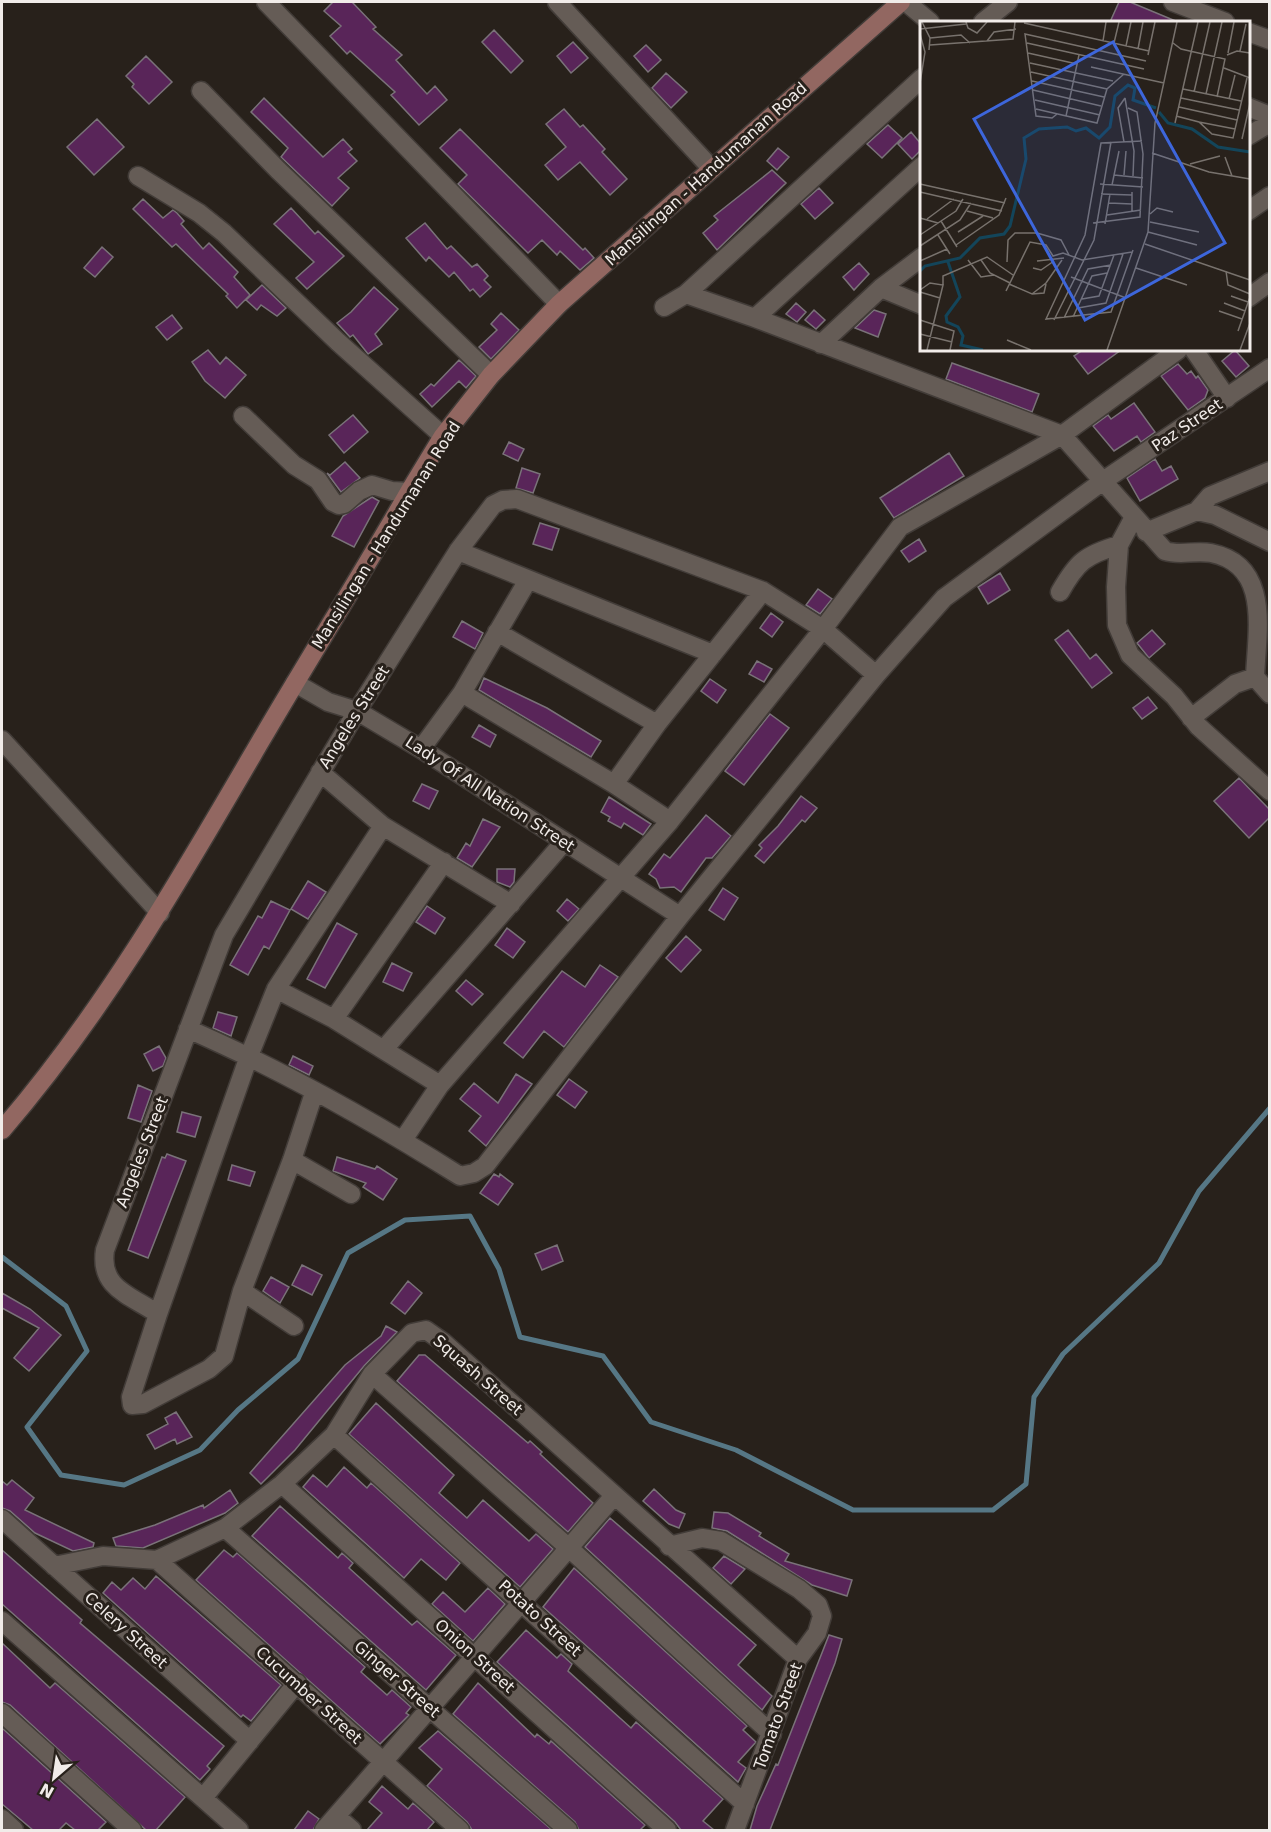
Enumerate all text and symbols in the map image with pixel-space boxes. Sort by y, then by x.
inset map [920,21,1250,351]
street label: Mansilingan - Handumanan Road [601,78,811,270]
street label: Paz Street [1148,395,1226,455]
street label: Mansilingan - Handumanan Road [308,418,464,652]
street label: Angeles Street [315,662,393,772]
street label: Lady Of All Nation Street [402,732,578,856]
street label: Angeles Street [112,1094,172,1210]
street label: Squash Street [429,1331,527,1419]
street label: Potato Street [495,1576,585,1660]
street label: Celery Street [81,1588,171,1672]
street label: Onion Street [431,1615,519,1697]
street label: Ginger Street [350,1637,444,1721]
street label: Cucumber Street [252,1642,366,1748]
street label: Tomato Street [750,1660,806,1773]
north arrow [24,1748,84,1808]
text: N [37,1779,57,1802]

